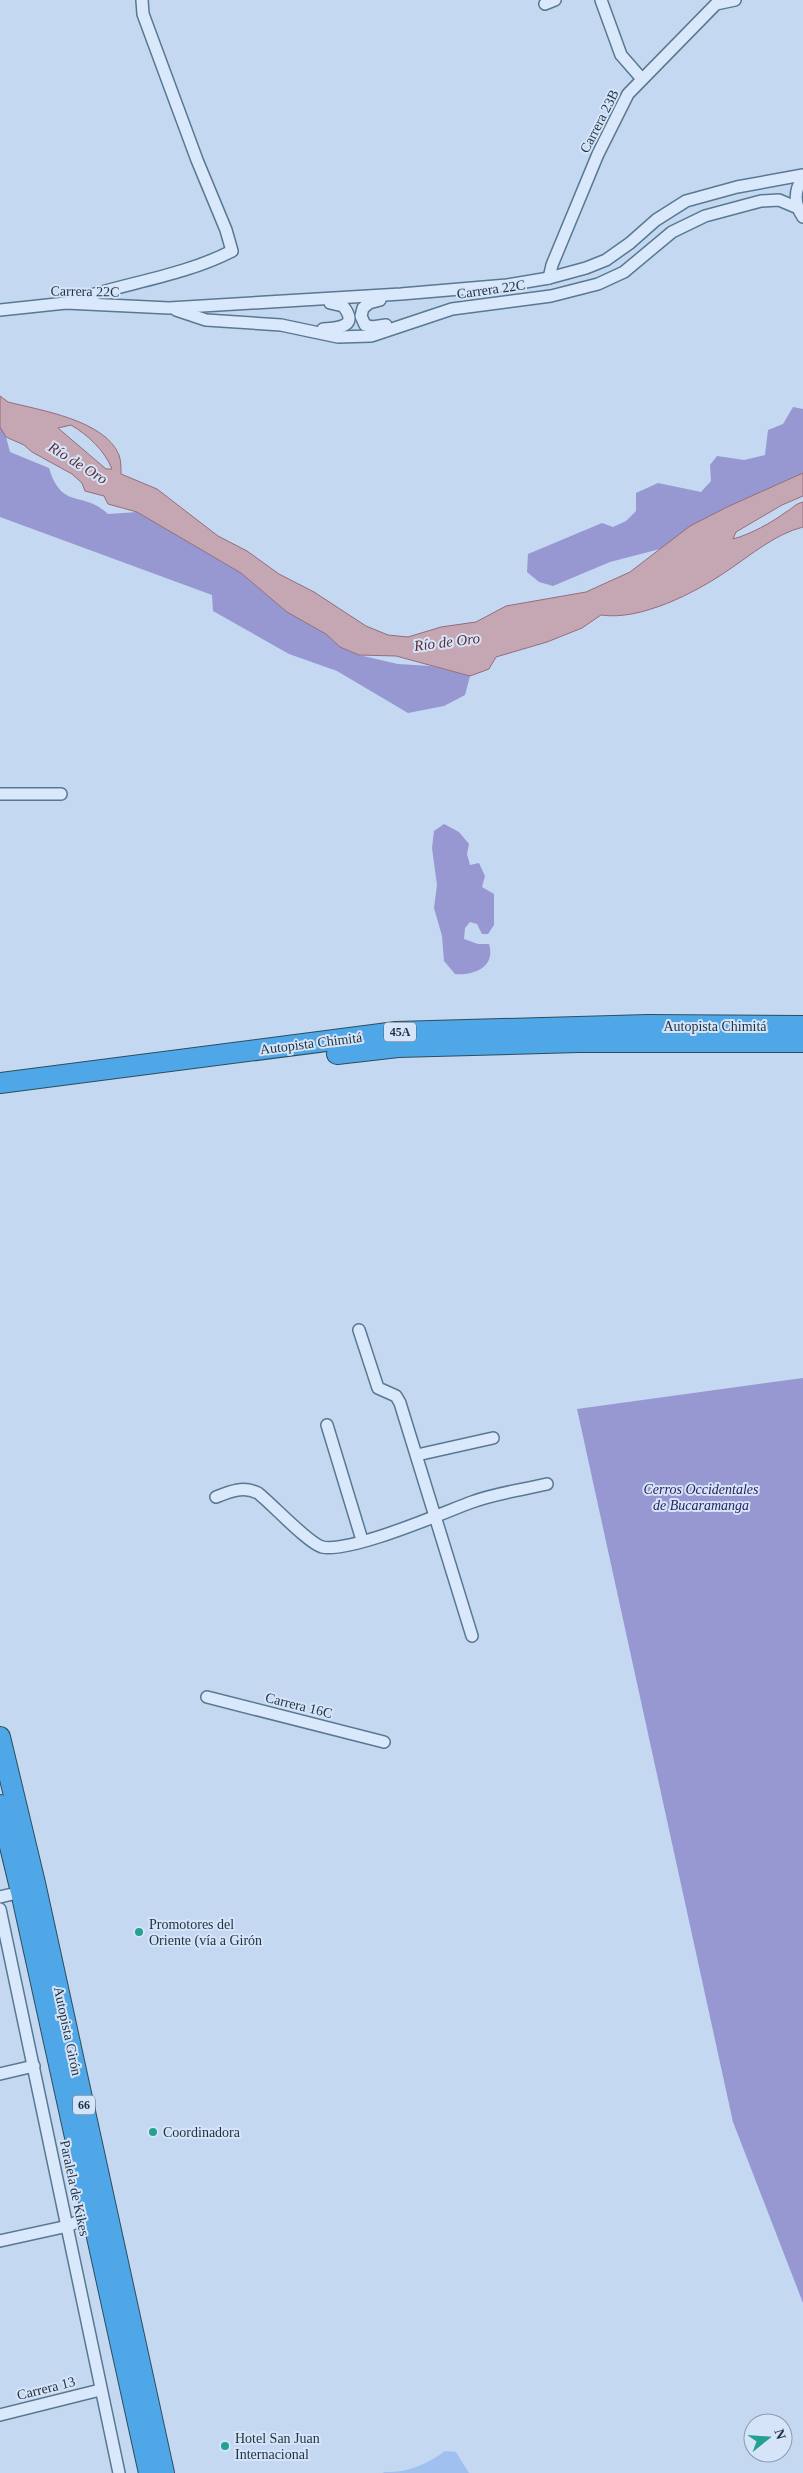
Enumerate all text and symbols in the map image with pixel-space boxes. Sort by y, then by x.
street label: Carrera 23B [577,87,622,155]
street label: Carrera 22C [456,277,526,302]
street label: Carrera 22C [50,283,120,300]
water label: Río de Oro [45,438,111,488]
water label: Río de Oro [412,630,481,654]
street label: Autopista Chimitá [663,1019,767,1034]
road number: 45A [384,1022,416,1042]
street label: Autopista Chimitá [259,1030,364,1057]
park label: Cerros Occidentales de Bucaramanga [644,1482,759,1513]
street label: Carrera 16C [264,1690,334,1721]
place label: Promotores del Oriente (vía a Girón [149,1917,262,1949]
marker: Promotores del Oriente (vía a Girón [133,1926,145,1938]
street label: Autopista Girón [51,1985,84,2077]
road number: 66 [73,2096,95,2114]
place label: Coordinadora [163,2125,241,2140]
marker: Coordinadora [147,2126,159,2138]
street label: Paralela de Kikes [57,2139,92,2238]
street label: Carrera 13 [15,2374,77,2403]
north arrow [743,2413,793,2463]
text: N [771,2427,789,2441]
place label: Hotel San Juan Internacional [235,2431,320,2462]
marker: Hotel San Juan Internacional [219,2440,231,2452]

